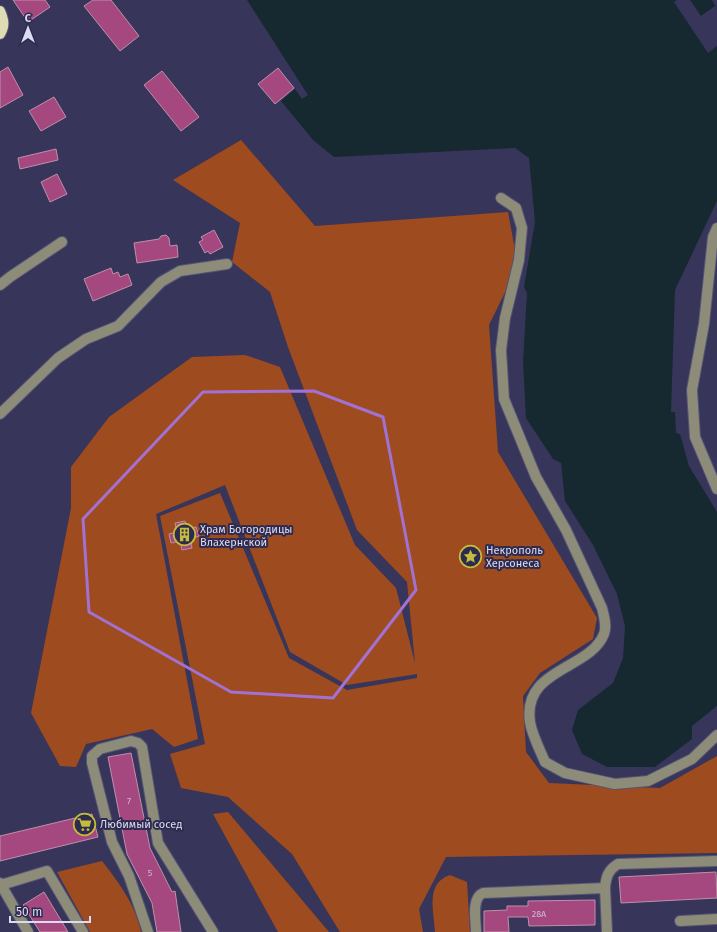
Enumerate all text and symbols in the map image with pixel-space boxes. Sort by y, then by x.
north arrow [8,8,48,48]
text: С [25,12,32,25]
building icon: Храм Богородицы Влахернской [171,522,197,548]
place label: Храм Богородицы Влахернской [200,523,292,549]
place icon: Некрополь Херсонеса [458,543,484,569]
place label: Некрополь Херсонеса [486,544,543,570]
house number: 7 [127,796,131,806]
supermarket icon: Любимый сосед [71,811,97,837]
place label: Любимый сосед [100,818,182,831]
house number: 5 [148,868,153,878]
scale bar [10,898,90,924]
text: 50 m [16,905,42,919]
house number: 28А [532,909,547,919]

